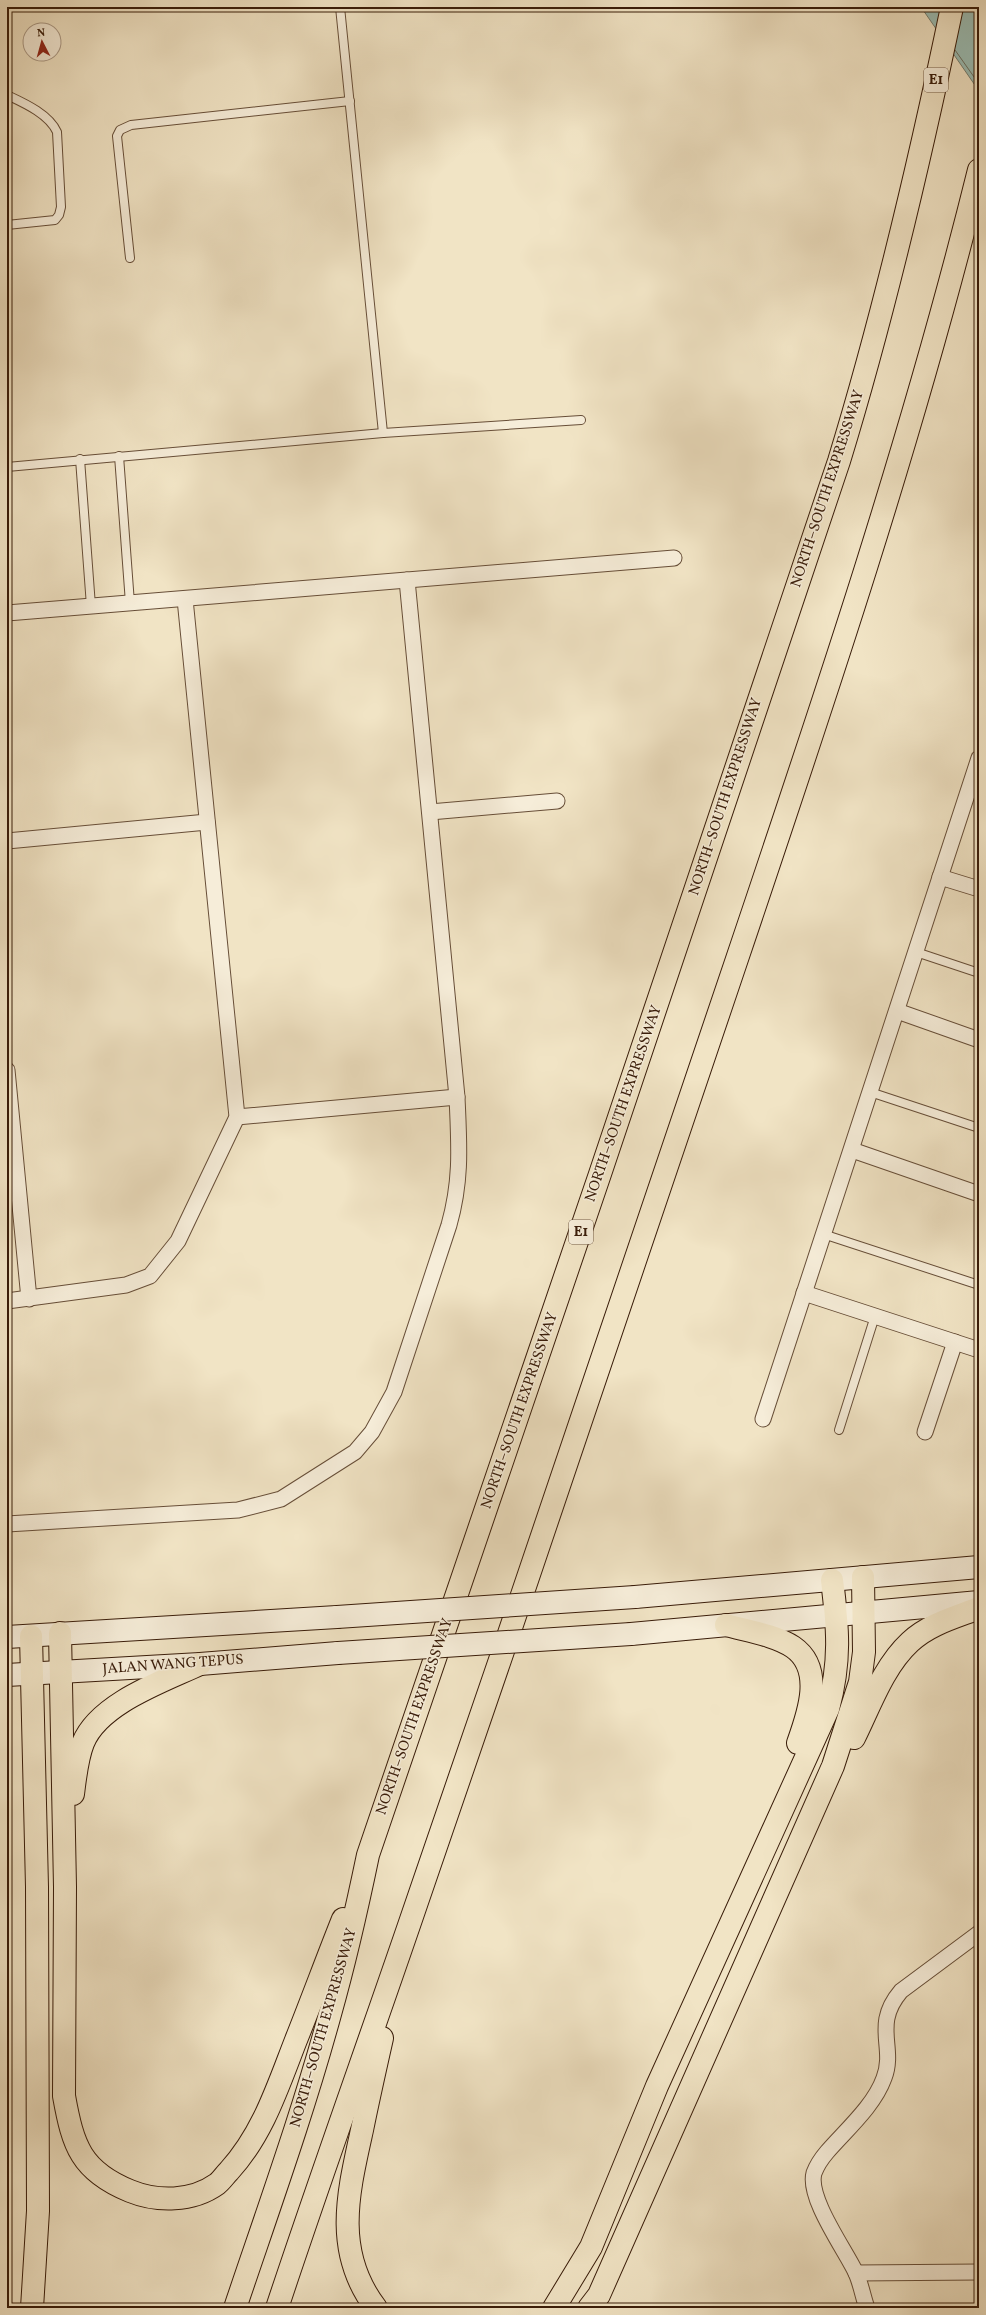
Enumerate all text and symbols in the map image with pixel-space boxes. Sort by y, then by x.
north arrow [22,22,62,62]
text: N [36,26,46,41]
road number: E1 [924,68,948,92]
street label: NORTH–SOUTH EXPRESSWAY [786,387,870,591]
street label: NORTH–SOUTH EXPRESSWAY [684,695,768,899]
street label: NORTH–SOUTH EXPRESSWAY [580,1002,668,1205]
road number: E1 [569,1220,593,1244]
street label: NORTH–SOUTH EXPRESSWAY [476,1309,564,1512]
street label: NORTH–SOUTH EXPRESSWAY [371,1615,459,1818]
street label: JALAN WANG TEPUS [102,1650,244,1680]
street label: NORTH–SOUTH EXPRESSWAY [285,1925,363,2130]

